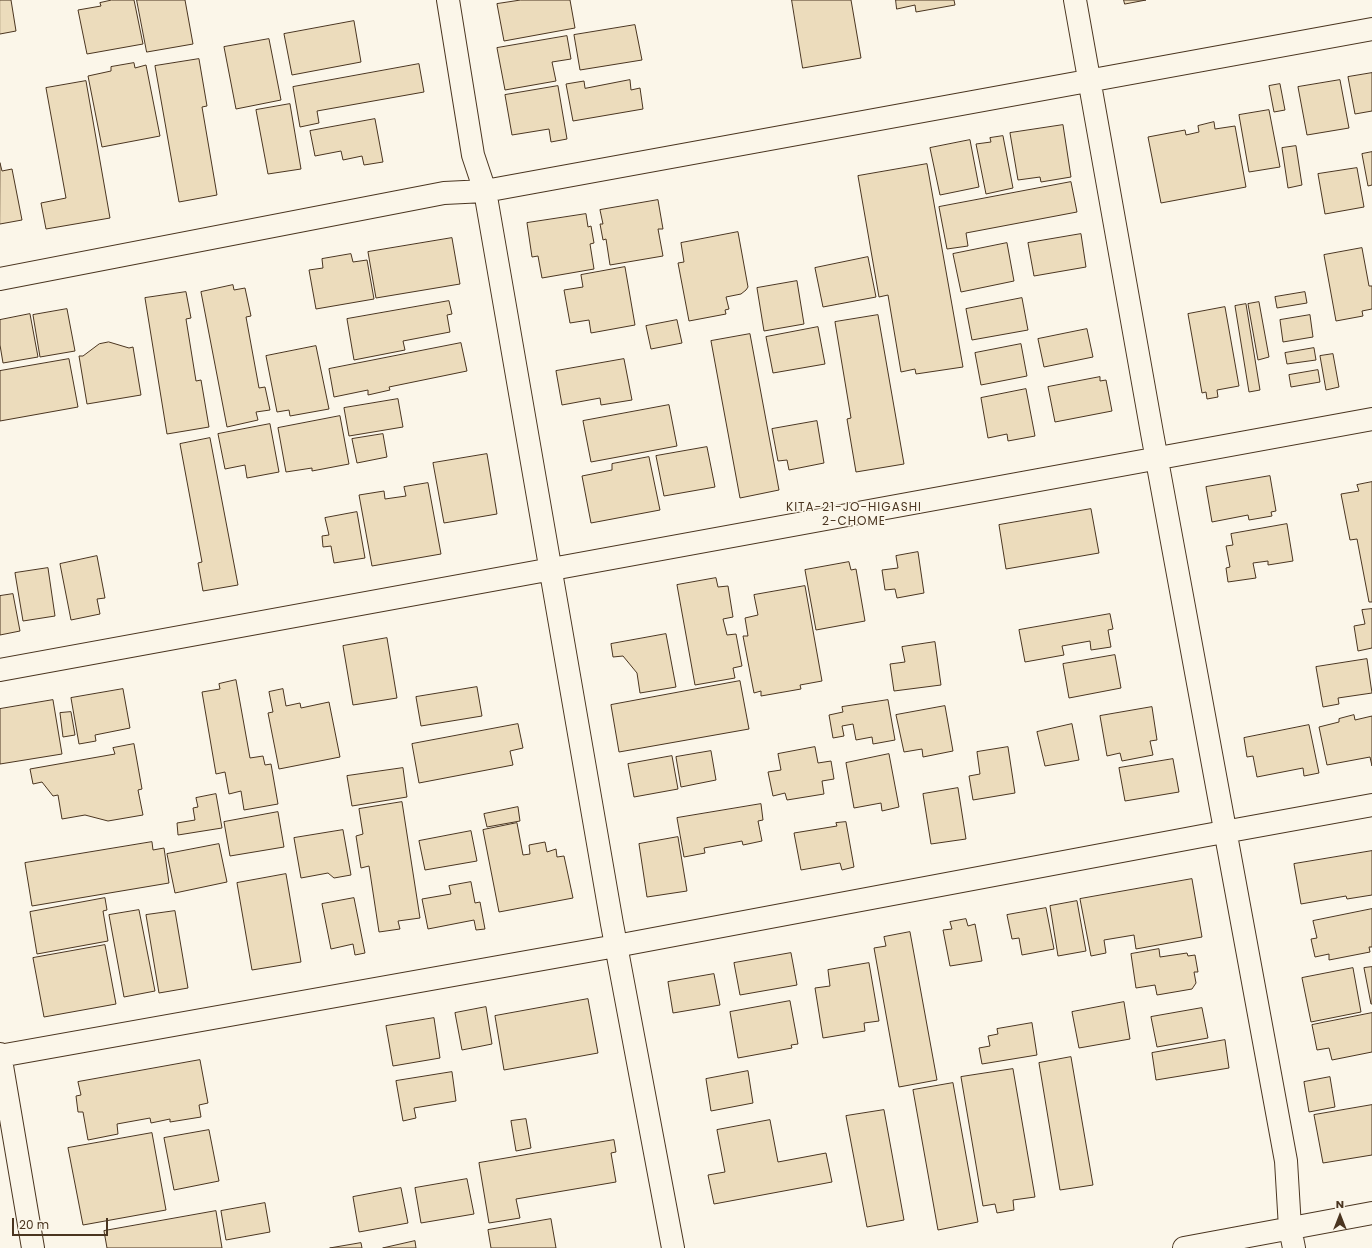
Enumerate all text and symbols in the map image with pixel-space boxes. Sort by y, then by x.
district label: KITA-21-JO-HIGASHI 2-CHOME [786,501,922,529]
north arrow [1320,1196,1360,1236]
text: N [1336,1196,1344,1212]
scale bar [14,1210,110,1236]
text: 20 m [19,1216,49,1233]

